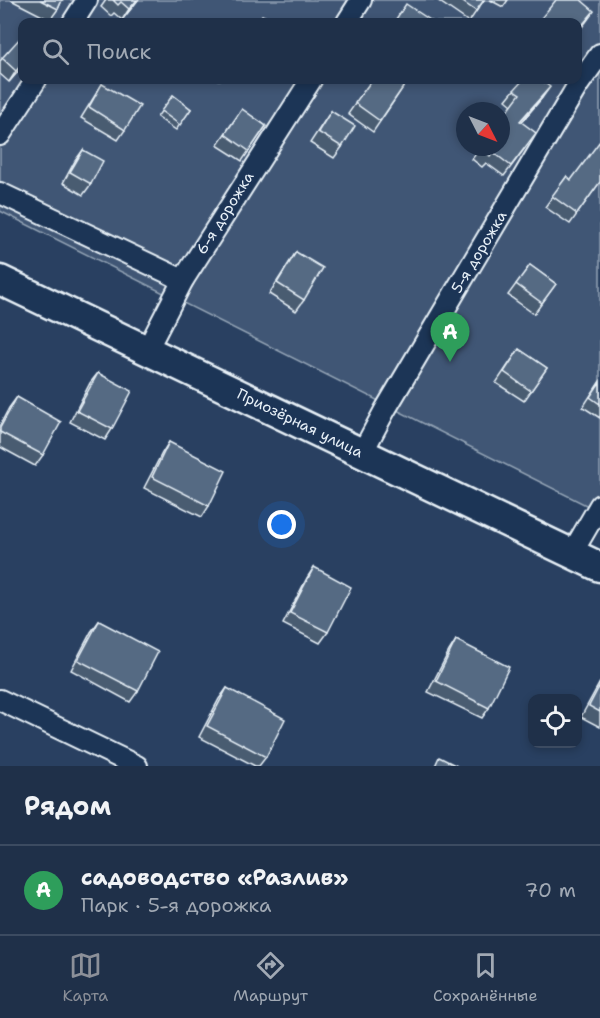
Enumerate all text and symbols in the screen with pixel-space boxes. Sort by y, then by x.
search box [18,18,582,84]
icon: search [39,35,72,68]
text: Поиск [87,37,151,66]
north arrow [456,102,510,156]
street label: 6-я дорожка [192,167,259,258]
street label: 5-я дорожка [447,207,512,297]
pin: A [430,312,470,362]
street label: Приозёрная улица [234,384,367,463]
your location [267,510,296,539]
map controls [528,694,582,748]
button: locate [528,694,582,748]
text: Рядом [24,788,111,823]
text: садоводство «Разлив» [81,863,348,892]
text: A [36,877,51,903]
text: 70 m [524,877,576,903]
text: Парк · 5-я дорожка [81,892,271,918]
tab: Карта [63,949,108,1006]
tab: Маршрут [233,949,308,1006]
tab: Сохранённые [433,949,537,1006]

